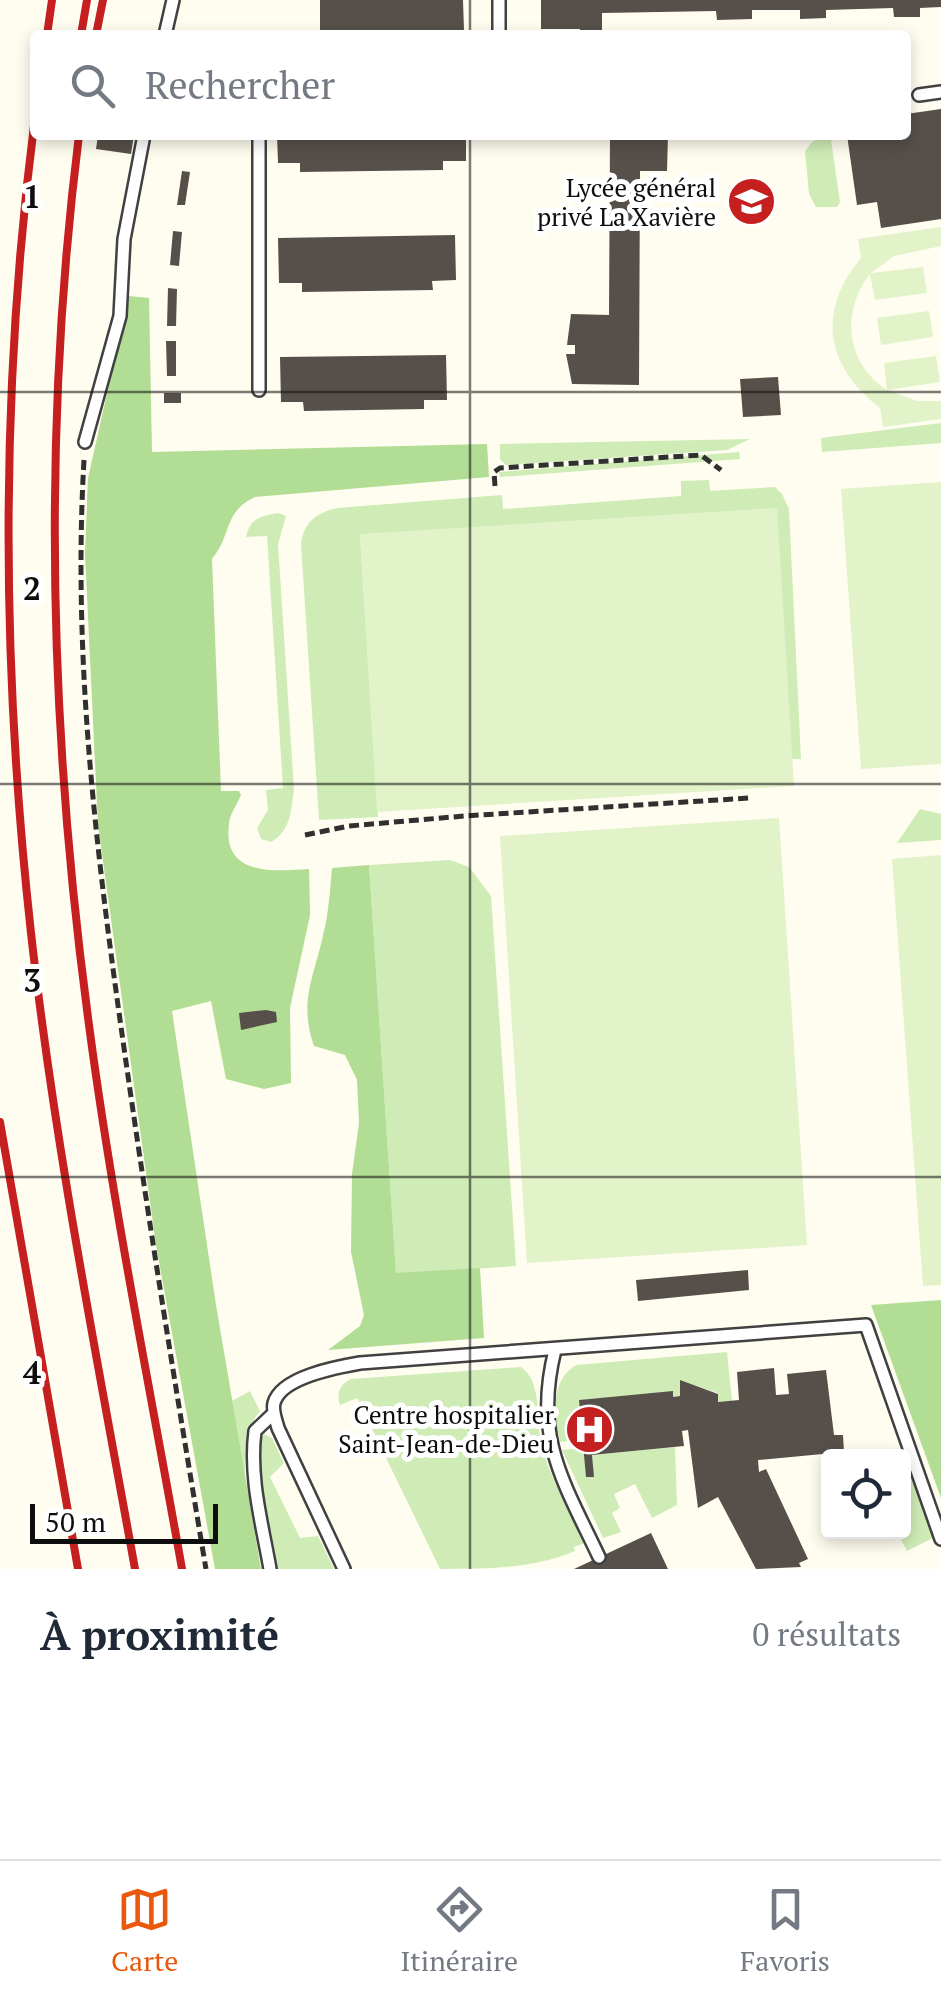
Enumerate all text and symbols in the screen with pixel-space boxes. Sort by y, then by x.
search box [30,30,911,140]
icon: search [65,58,120,113]
text: Rechercher [145,60,335,110]
place label: Lycée général privé La Xavière [537,171,716,233]
text: 1 [23,175,41,217]
school or university icon: Lycée général privé La Xavière [725,176,777,228]
text: 2 [23,567,41,609]
text: 3 [23,959,41,1001]
text: 4 [23,1351,41,1393]
place label: Centre hospitalier Saint-Jean-de-Dieu [338,1398,554,1460]
hospital icon: Centre hospitalier Saint-Jean-de-Dieu [563,1403,615,1455]
map controls [821,1449,911,1539]
button: locate [821,1449,911,1539]
scale bar [30,1499,218,1544]
text: 50 m [45,1503,106,1540]
text: À proximité [40,1606,279,1662]
text: 0 résultats [752,1613,901,1655]
tab: Carte [111,1882,178,1979]
tab: Itinéraire [401,1882,518,1979]
tab: Favoris [740,1882,830,1979]

